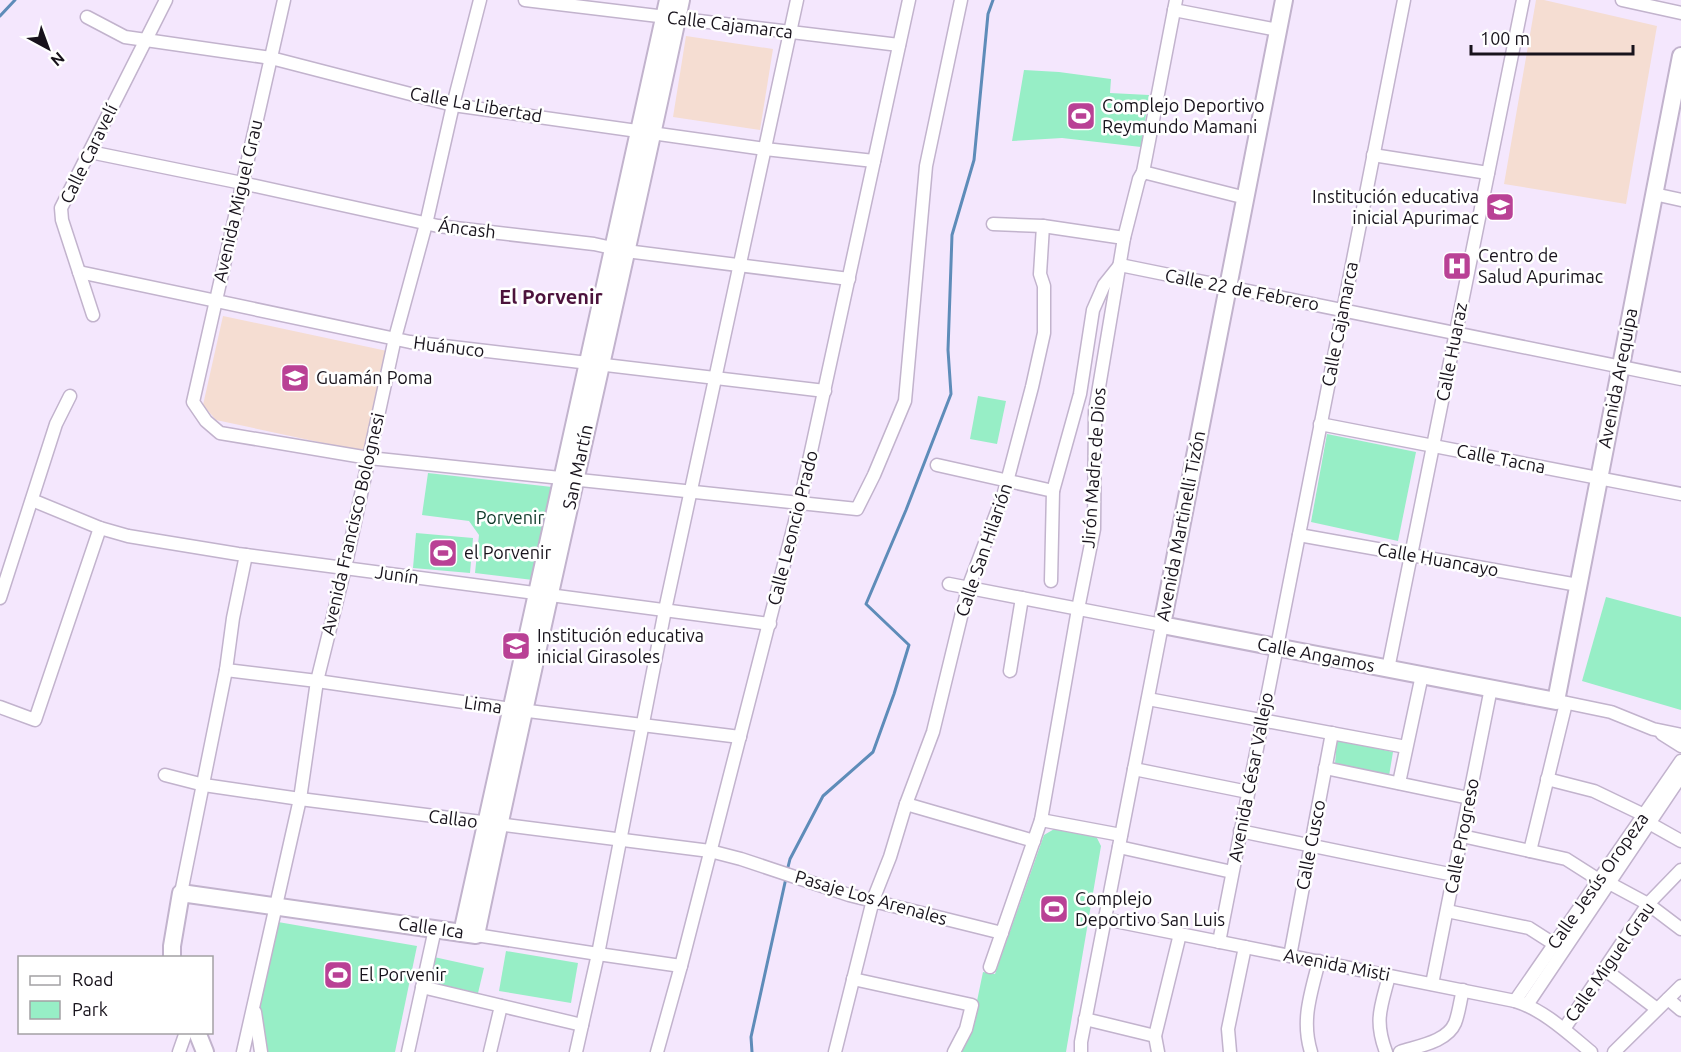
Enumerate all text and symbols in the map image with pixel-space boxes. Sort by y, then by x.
street label: Calle Cajamarca [666,6,794,42]
north arrow [18,18,78,78]
scale bar [1471,18,1633,56]
text: 100 m [1480,28,1530,48]
text: N [47,49,68,70]
street label: Calle La Libertad [408,83,544,125]
place label: Complejo Deportivo Reymundo Mamani [1102,95,1265,136]
street label: Calle Caravelí [55,100,121,206]
sports icon: Complejo Deportivo Reymundo Mamani [1065,100,1097,132]
street label: Avenida Miguel Grau [209,117,265,284]
place label: Institución educativa inicial Apurimac [1312,186,1479,227]
school or university icon: Institución educativa inicial Apurimac [1484,191,1516,223]
street label: Áncash [437,214,497,241]
place label: Centro de Salud Apurimac [1478,245,1603,286]
hospital icon: Centro de Salud Apurimac [1441,250,1473,282]
street label: Calle Cajamarca [1317,260,1361,388]
street label: Calle 22 de Febrero [1163,264,1321,314]
district label: El Porvenir [499,285,603,308]
street label: Calle Huaraz [1432,301,1470,403]
street label: Avenida Arequipa [1594,306,1640,449]
street label: Huánuco [412,332,486,360]
school or university icon: Guamán Poma [279,362,311,394]
place label: Guamán Poma [316,367,433,387]
street label: Jirón Madre de Dios [1077,387,1109,549]
street label: Avenida Francisco Bolognesi [317,411,387,637]
street label: San Martín [558,422,596,511]
street label: Avenida Martinelli Tizón [1152,429,1208,623]
street label: Calle Tacna [1455,440,1547,476]
street label: Calle Leoncio Prado [763,448,821,607]
street label: Calle San Hilarión [951,480,1015,619]
park label: Porvenir [476,507,544,527]
sports icon: el Porvenir [427,537,459,569]
street label: Calle Huancayo [1376,538,1500,580]
place label: el Porvenir [464,542,551,562]
street label: Junín [374,561,420,587]
place label: Institución educativa inicial Girasoles [537,625,704,666]
school or university icon: Institución educativa inicial Girasoles [500,630,532,662]
street label: Calle Angamos [1256,633,1377,675]
street label: Avenida César Vallejo [1224,690,1276,863]
street label: Lima [463,691,504,717]
street label: Calle Progreso [1440,776,1482,895]
street label: Calle Cusco [1291,798,1329,892]
street label: Callao [427,805,479,831]
street label: Calle Jesús Oropeza [1543,808,1652,952]
street label: Pasaje Los Arenales [793,866,950,928]
place label: Complejo Deportivo San Luis [1075,888,1225,929]
sports icon: Complejo Deportivo San Luis [1038,893,1070,925]
street label: Calle Miguel Grau [1560,898,1658,1025]
street label: Calle Ica [397,913,465,942]
street label: Avenida Misti [1282,944,1392,984]
legend [18,956,213,1034]
sports icon: El Porvenir [322,959,354,991]
place label: El Porvenir [359,964,447,984]
text: Road [72,969,114,989]
text: Park [72,999,108,1019]

